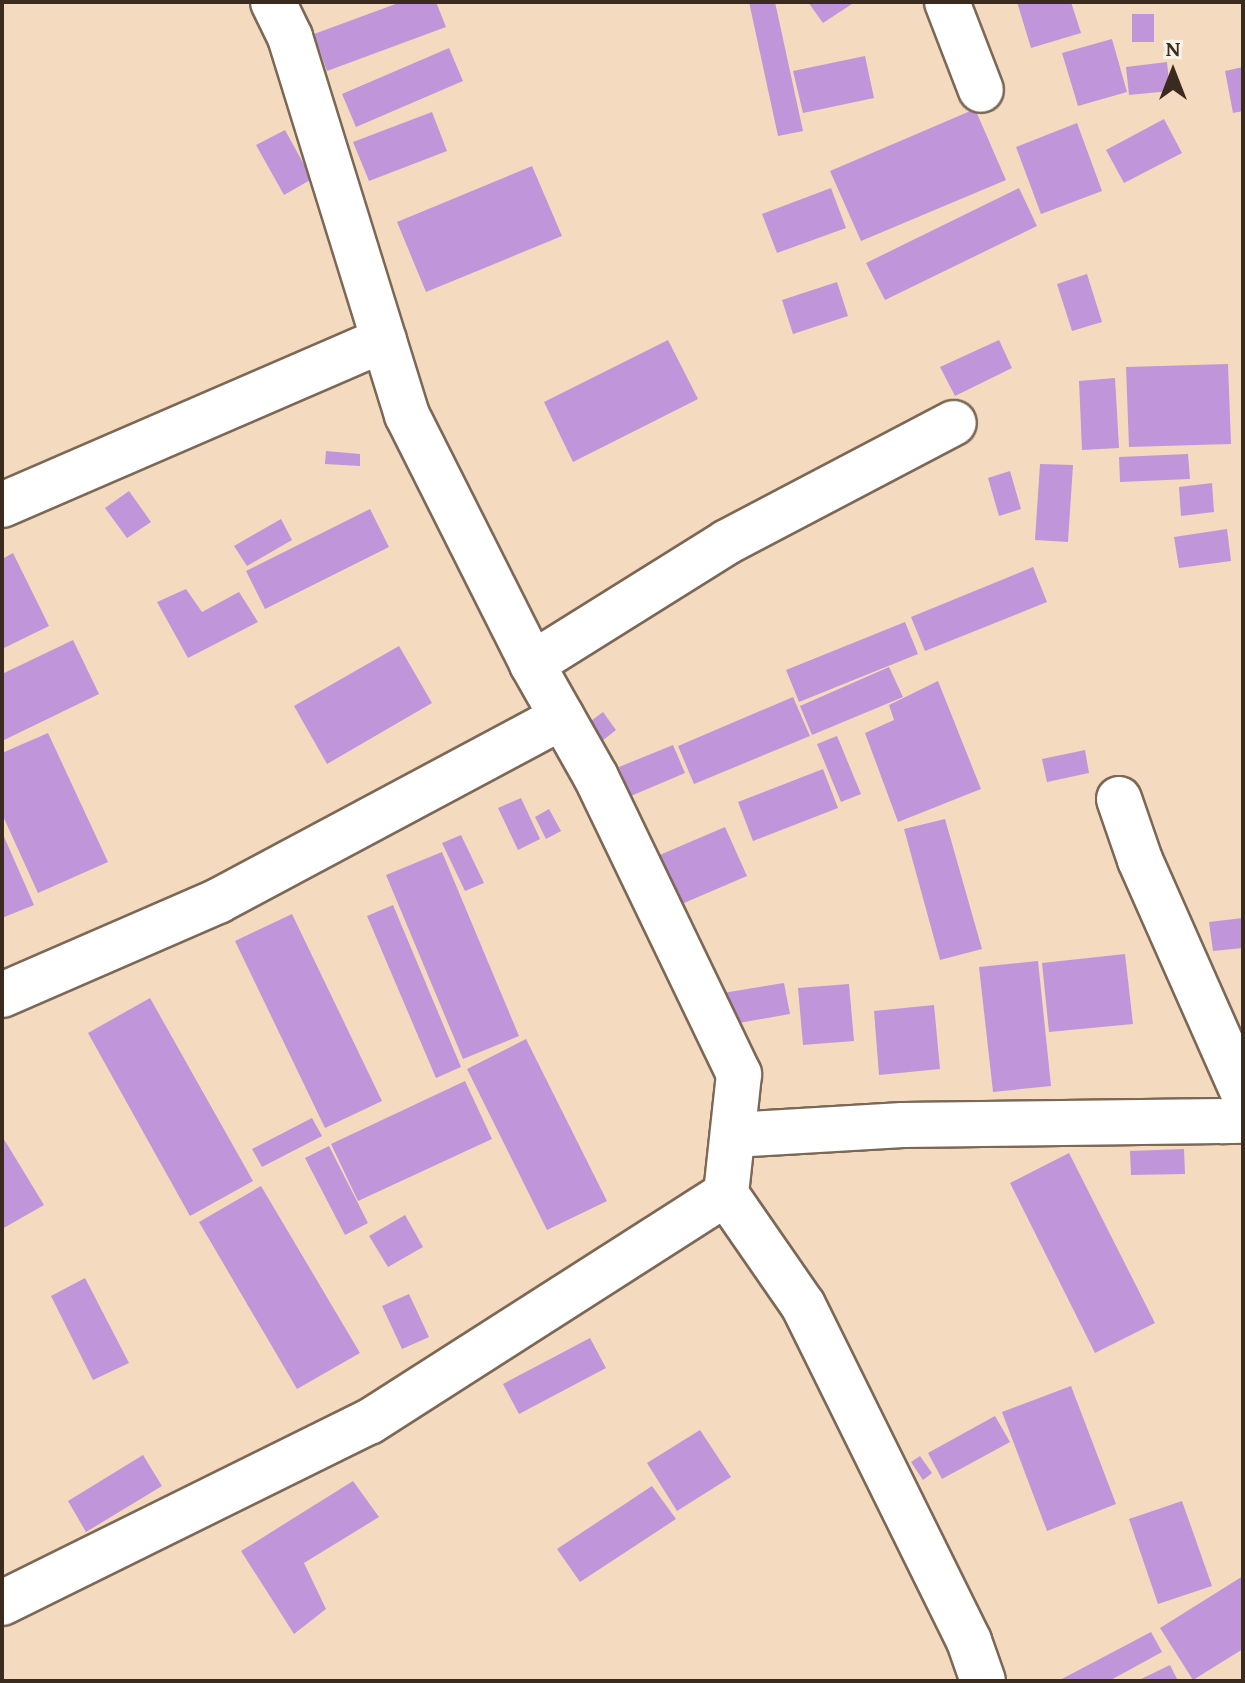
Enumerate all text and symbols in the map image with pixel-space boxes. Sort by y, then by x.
north arrow [1133,32,1213,112]
text: N [1166,32,1180,64]

